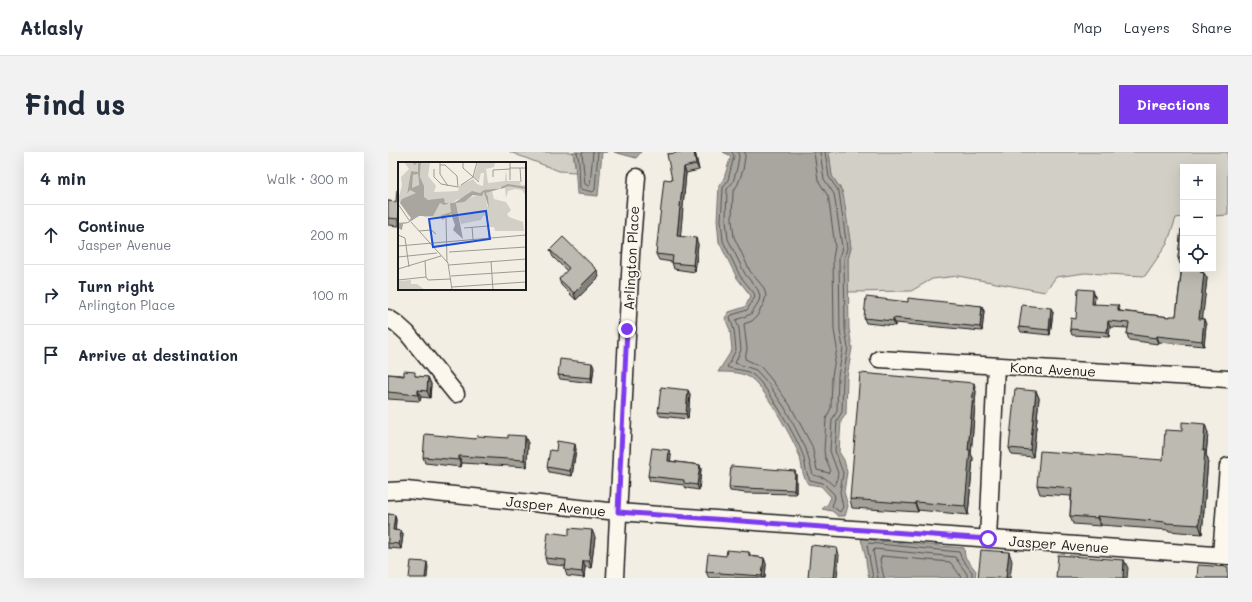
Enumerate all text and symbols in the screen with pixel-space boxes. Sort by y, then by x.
text: Atlasly [20,15,83,40]
text: Map [1073,18,1102,37]
text: Layers [1124,18,1170,37]
text: Share [1192,18,1232,37]
button: Directions [1119,85,1228,124]
text: Find us [24,86,125,122]
inset map [398,162,526,290]
map controls [1180,164,1216,272]
button: + [1180,164,1216,200]
text: 4 min [40,167,86,189]
text: Walk · 300 m [266,170,348,187]
button: − [1180,200,1216,236]
street label: Arlington Place [619,205,643,311]
text: Continue [78,216,145,236]
icon: ahead [40,224,62,246]
text: 200 m [310,226,348,243]
text: Jasper Avenue [78,236,171,253]
button: locate [1180,236,1216,272]
text: Turn right [78,276,155,296]
icon: right [40,284,62,306]
text: 100 m [312,286,348,303]
text: Arlington Place [78,296,175,313]
route end [618,320,636,338]
icon: arrive [40,344,62,366]
text: Arrive at destination [78,345,238,365]
street label: Kona Avenue [1009,357,1097,381]
street label: Jasper Avenue [505,491,607,521]
route start [979,530,997,548]
street label: Jasper Avenue [1008,531,1110,557]

